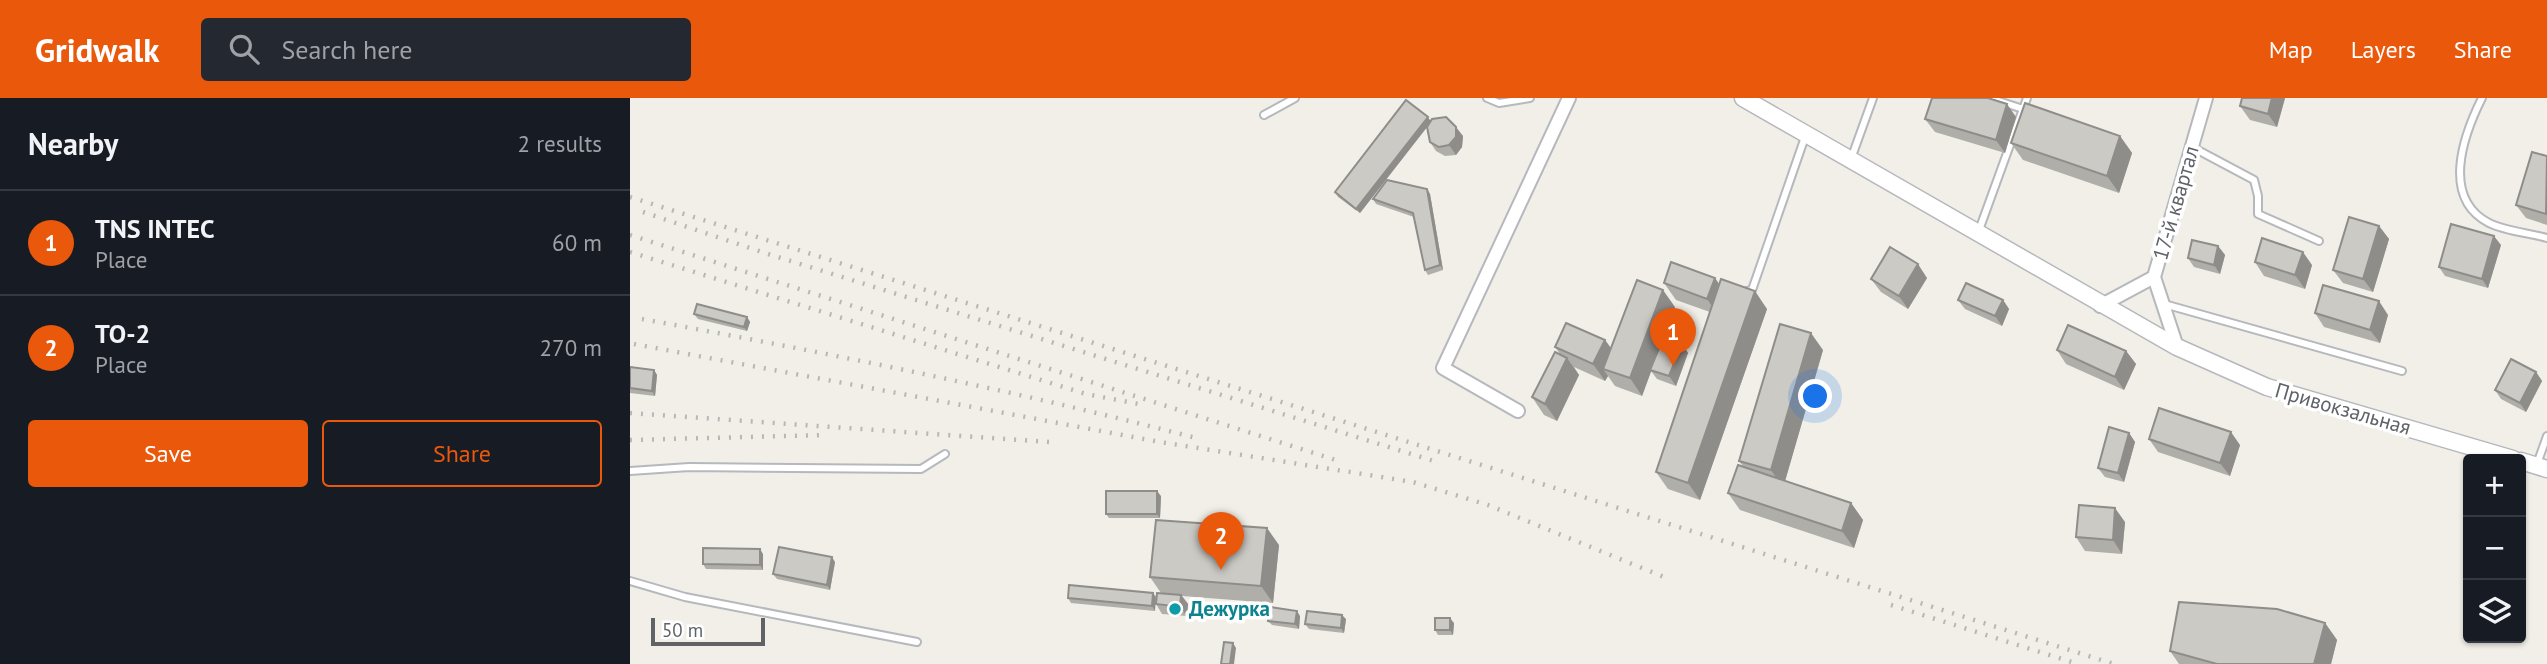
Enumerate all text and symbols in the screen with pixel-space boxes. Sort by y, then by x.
search box [201,18,691,81]
text: Gridwalk [35,28,159,71]
icon: search [225,30,263,68]
text: Search here [281,33,413,66]
text: Map [2269,34,2313,65]
text: Layers [2351,34,2416,65]
text: Share [2454,34,2512,65]
text: Nearby [28,124,118,163]
text: 2 results [518,129,602,158]
street label: 17-й квартал [2146,143,2205,263]
text: TNS INTEC [95,212,215,245]
text: 1 [44,228,58,257]
text: 60 m [552,228,602,257]
text: Place [95,245,148,274]
pin: 1 [1650,308,1696,366]
text: ТО-2 [95,317,150,350]
text: 2 [44,333,58,362]
text: 270 m [540,333,602,362]
text: Place [95,350,148,379]
street label: Привокзальная [2272,376,2414,441]
your location [1798,379,1832,413]
button: Save [28,420,308,487]
button: Share [322,420,602,487]
map controls [2463,454,2526,643]
button: + [2463,454,2526,517]
pin: 2 [1198,512,1244,570]
button: − [2463,517,2526,580]
button: layers [2463,580,2526,643]
place label: Дежурка [1189,595,1270,622]
marker: Дежурка [1167,601,1183,617]
scale bar [651,615,765,647]
text: 50 m [662,618,703,642]

